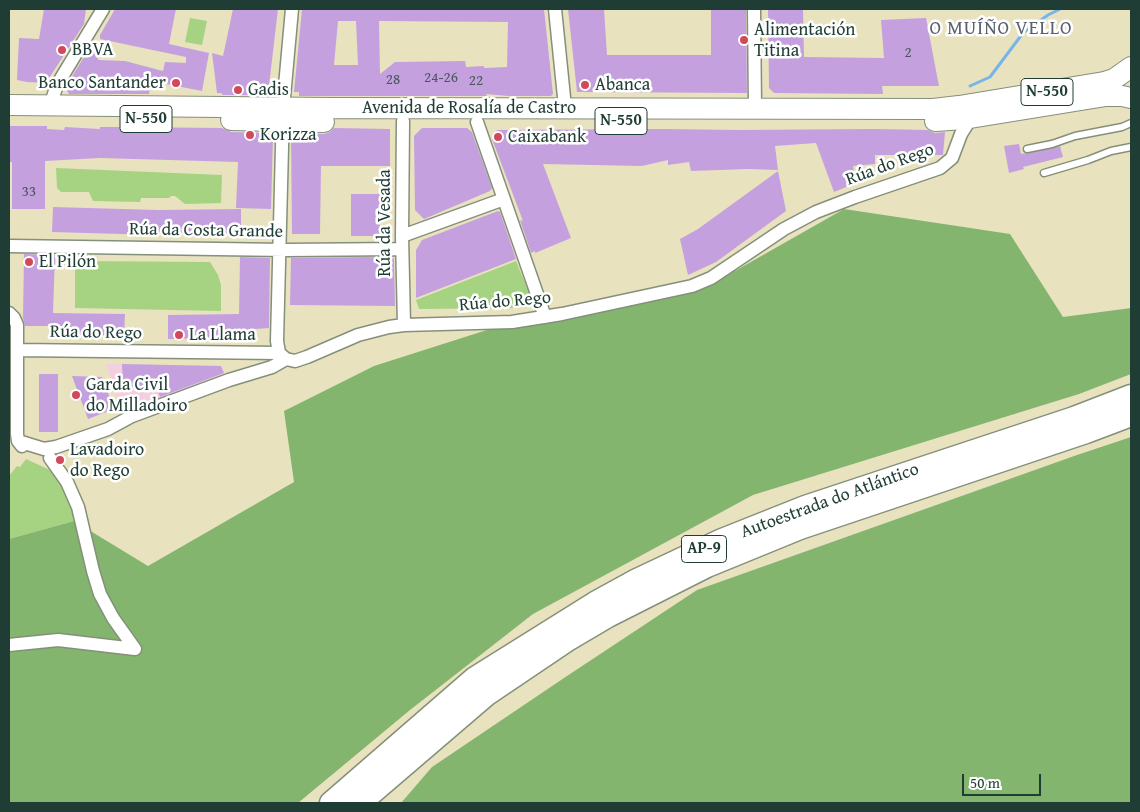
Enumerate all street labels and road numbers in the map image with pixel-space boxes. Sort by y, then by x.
road number: N-550 [1021,78,1073,105]
street label: Avenida de Rosalía de Castro [362,97,576,119]
road number: N-550 [120,106,172,132]
road number: N-550 [595,108,647,134]
street label: Rúa do Rego [843,139,937,191]
street label: Rúa da Vesada [374,169,396,277]
street label: Rúa da Costa Grande [129,219,283,243]
street label: Rúa do Rego [458,287,552,317]
street label: Rúa do Rego [50,321,142,345]
street label: Autoestrada do Atlántico [738,459,922,543]
road number: AP-9 [682,536,726,562]

